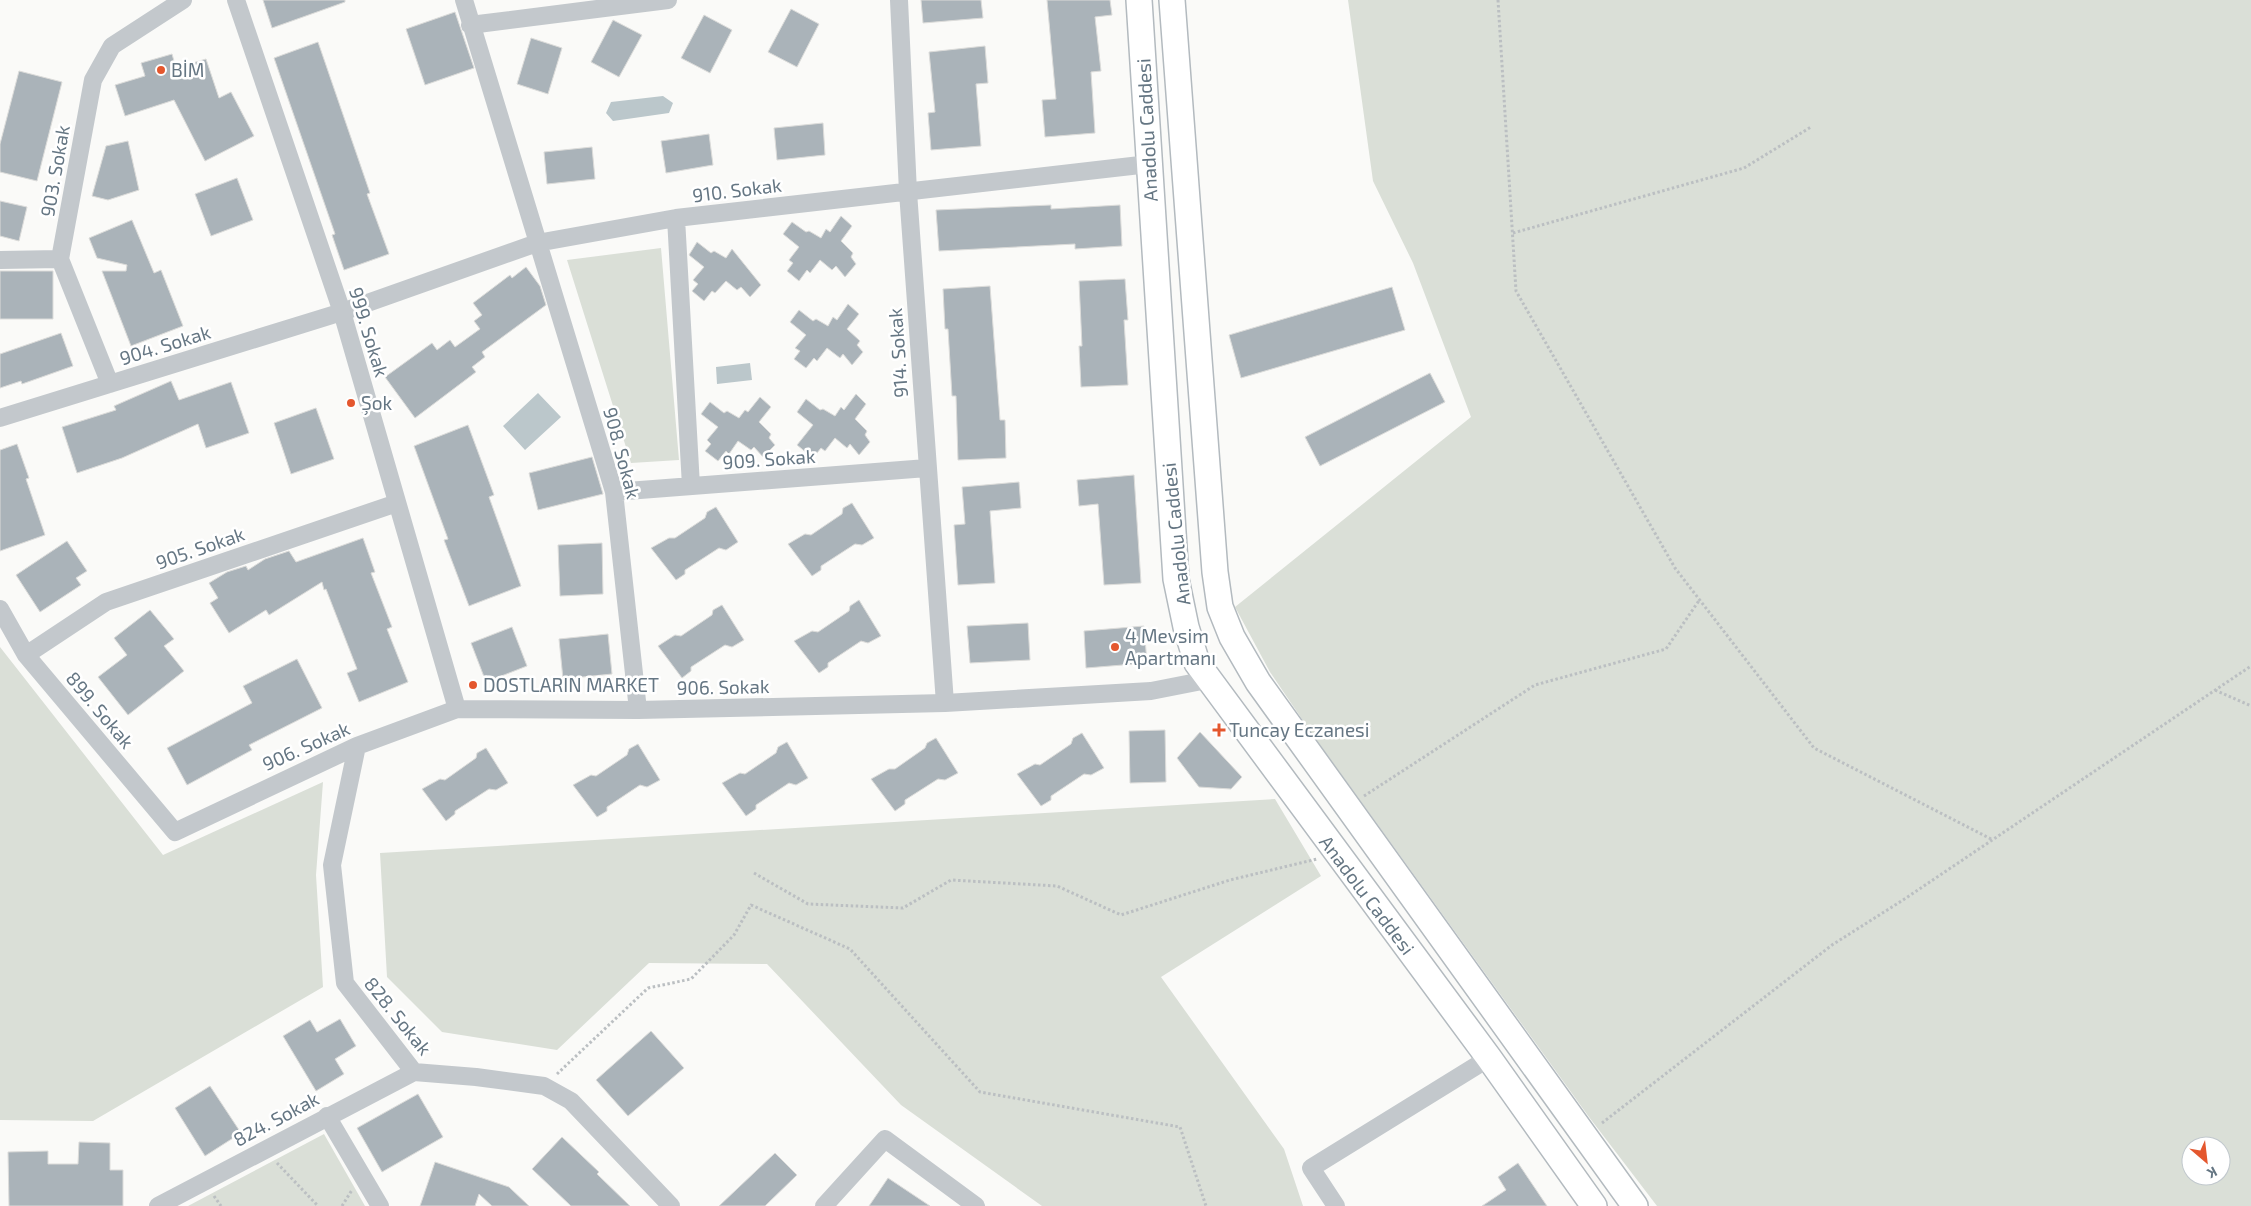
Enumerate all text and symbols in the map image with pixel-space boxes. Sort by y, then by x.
place label: BİM [171,58,204,81]
street label: Anadolu Caddesi [1131,58,1162,202]
marker: BİM [155,64,167,76]
street label: 903. Sokak [35,123,74,219]
street label: 910. Sokak [691,173,783,206]
street label: 999. Sokak [345,284,394,380]
street label: 914. Sokak [883,307,912,399]
street label: 904. Sokak [117,320,213,369]
place label: Şok [361,391,392,415]
marker: Şok [345,397,357,409]
street label: 908. Sokak [599,405,646,501]
street label: 909. Sokak [722,444,816,473]
street label: Anadolu Caddesi [1157,462,1194,607]
street label: 905. Sokak [152,522,248,573]
place label: 4 Mevsim Apartmanı [1125,624,1216,669]
marker: 4 Mevsim Apartmanı [1109,641,1121,653]
street label: 899. Sokak [62,667,139,753]
place label: DOSTLARIN MARKET [483,673,659,696]
street label: 906. Sokak [676,674,770,699]
marker: DOSTLARIN MARKET [467,679,479,691]
street label: 906. Sokak [259,716,353,775]
place label: Tuncay Eczanesi [1229,718,1369,741]
marker: Tuncay Eczanesi [1213,724,1225,736]
street label: Anadolu Caddesi [1315,831,1420,959]
street label: 828. Sokak [360,972,437,1060]
street label: 824. Sokak [229,1086,323,1151]
north arrow [2181,1136,2231,1186]
text: K [2204,1163,2220,1183]

